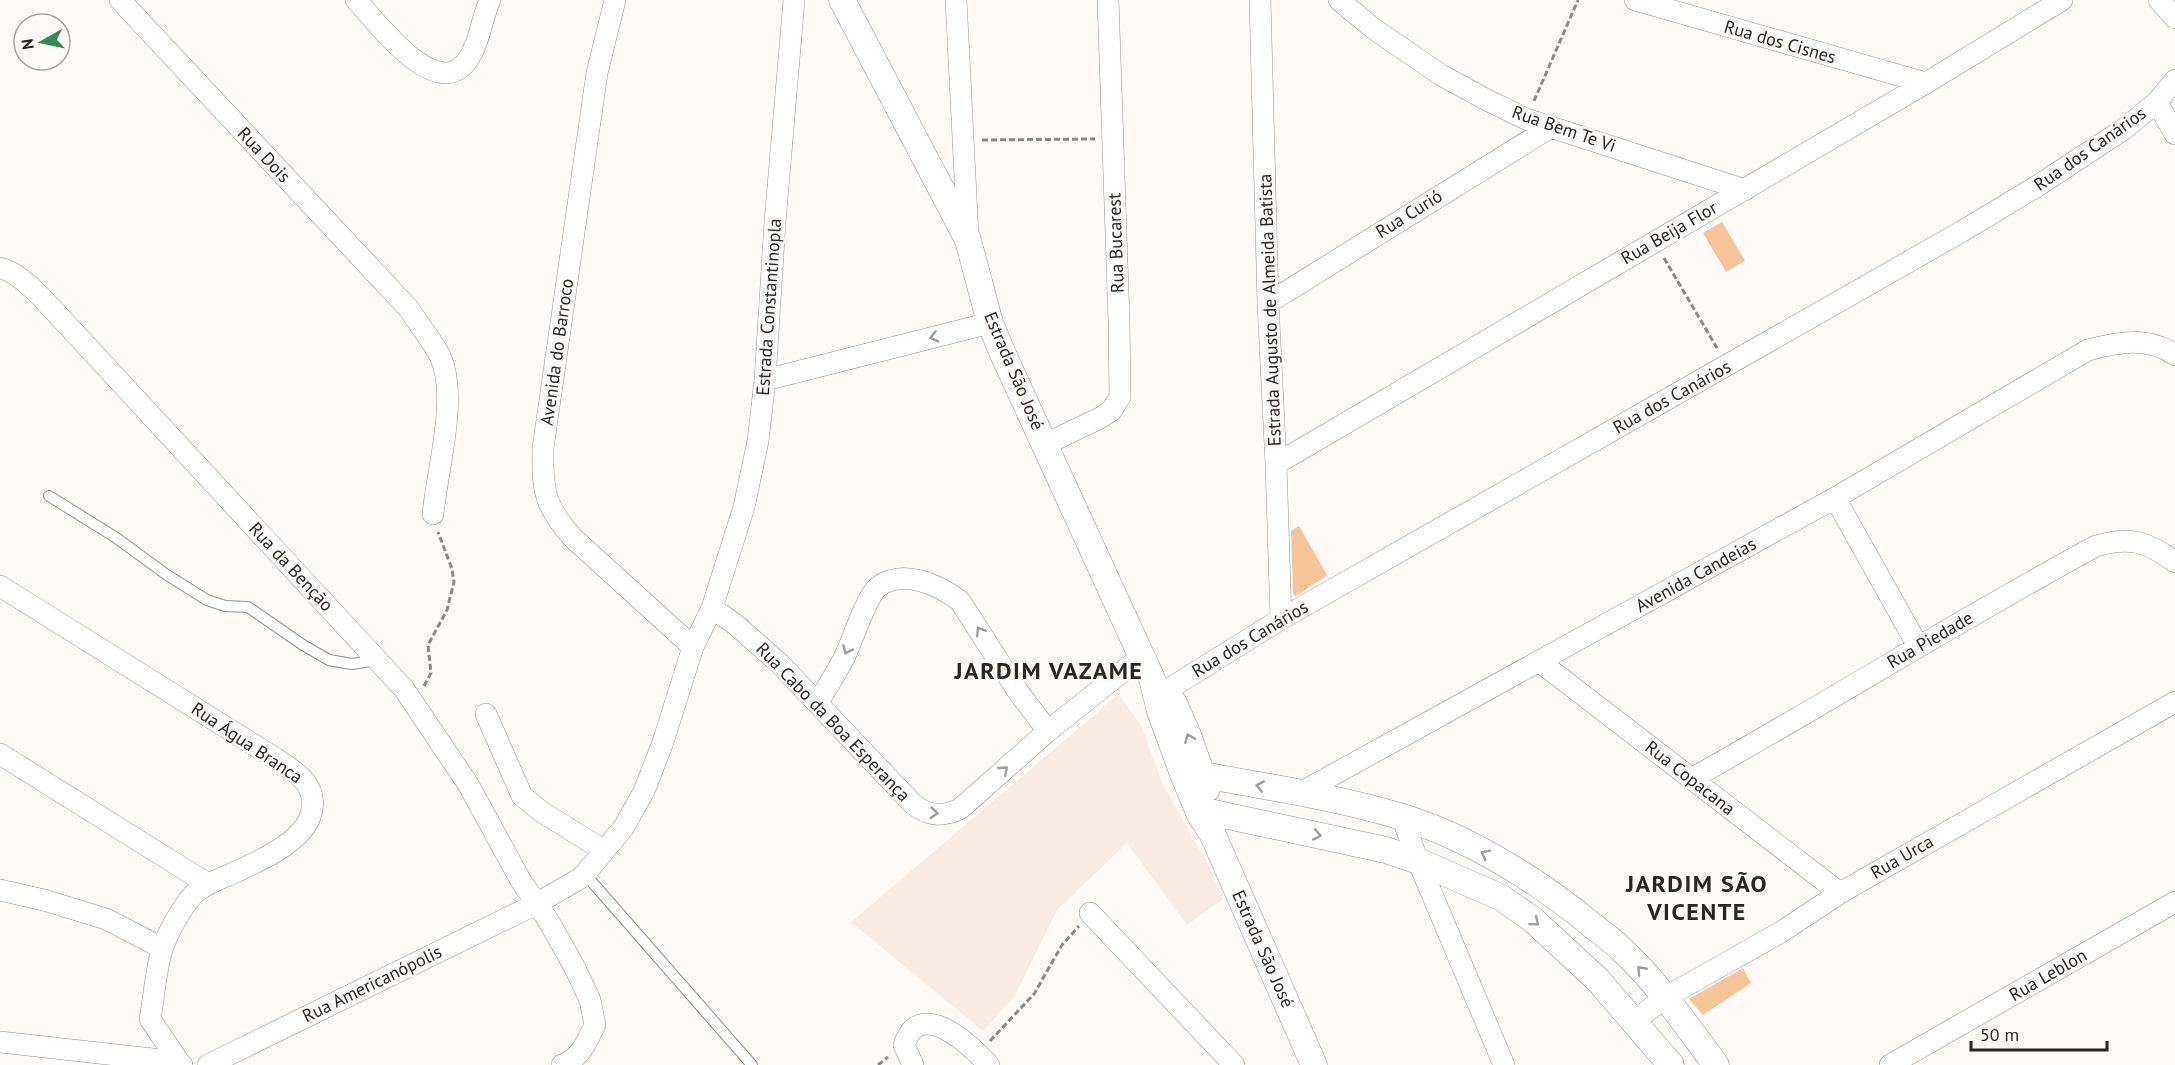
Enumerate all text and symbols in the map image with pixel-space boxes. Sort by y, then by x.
north arrow [12,12,72,72]
street label: Rua dos Cisnes [1722,15,1839,68]
text: N [16,38,38,51]
street label: Rua Bem Te Vi [1509,100,1619,157]
street label: Rua dos Canários [2029,101,2150,196]
street label: Rua Dois [233,122,296,187]
street label: Estrada Augusto de Almeida Batista [1253,173,1286,447]
street label: Rua Curió [1371,184,1446,243]
street label: Rua Bucarest [1102,193,1129,293]
street label: Rua Beija Flor [1617,196,1721,269]
street label: Estrada Constantinopla [751,218,786,396]
street label: Avenida do Barroco [535,277,578,427]
street label: Estrada São José [979,308,1050,433]
one-way arrow [929,329,939,342]
street label: Rua dos Canários [1609,355,1735,439]
street label: Rua da Benção [244,517,339,616]
street label: Avenida Candeias [1631,532,1760,617]
street label: Rua dos Canários [1187,595,1312,682]
street label: Rua Piedade [1883,606,1977,673]
one-way arrow [977,626,988,637]
street label: Rua Cabo da Boa Esperança [751,637,915,806]
one-way arrow [842,644,854,655]
district label: JARDIM VAZAME [954,655,1143,686]
street label: Rua Água Branca [187,697,307,788]
one-way arrow [1184,733,1196,744]
street label: Rua Copacana [1641,735,1740,820]
one-way arrow [997,766,1008,777]
one-way arrow [1255,780,1265,792]
one-way arrow [930,806,939,819]
one-way arrow [1312,828,1322,841]
street label: Rua Urca [1866,829,1937,884]
one-way arrow [1481,850,1492,861]
district label: JARDIM SÃO VICENTE [1625,868,1768,927]
street label: Estrada São José [1227,886,1300,1011]
one-way arrow [1528,915,1539,926]
street label: Rua Americanópolis [298,940,445,1027]
street label: Rua Leblon [2005,943,2091,1006]
one-way arrow [1637,966,1648,976]
scale bar [1971,1014,2108,1052]
text: 50 m [1980,1023,2019,1046]

